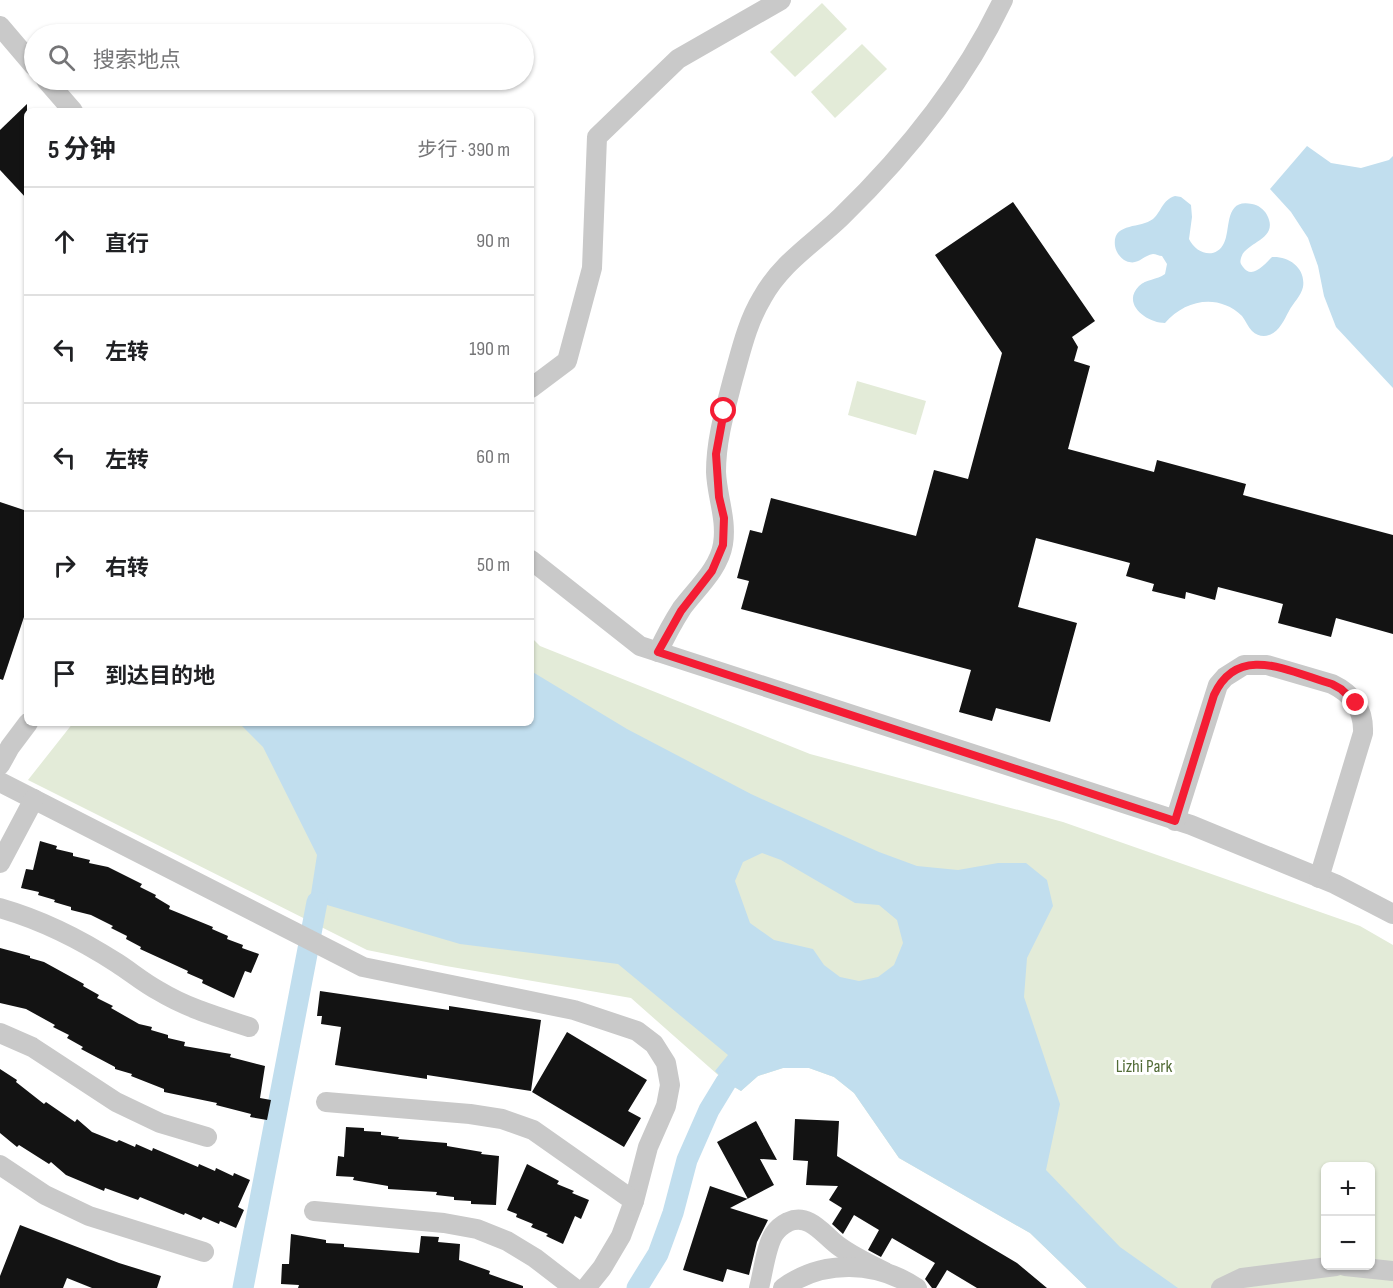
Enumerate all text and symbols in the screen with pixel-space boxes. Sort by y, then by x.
search box [24,24,534,90]
icon: search [45,41,78,74]
text: 搜索地点 [93,47,181,74]
text: 5 分钟 [48,135,115,166]
text: 步行 · 390 m [417,138,510,162]
icon: ahead [48,225,81,258]
text: 90 m [476,229,510,253]
text: 直行 [105,231,149,258]
icon: left [48,333,81,366]
text: 190 m [469,337,510,361]
text: 左转 [105,339,149,366]
route start [710,397,736,423]
icon: left [48,441,81,474]
text: 60 m [476,445,510,469]
text: 左转 [105,447,149,474]
icon: right [48,549,81,582]
text: 50 m [477,553,510,577]
text: 右转 [105,555,149,582]
icon: arrive [48,657,81,690]
text: 到达目的地 [105,663,215,690]
route end [1342,689,1368,715]
park label: Lizhi Park [1116,1056,1172,1077]
map controls [1321,1162,1375,1270]
button: + [1321,1162,1375,1216]
button: − [1321,1216,1375,1270]

